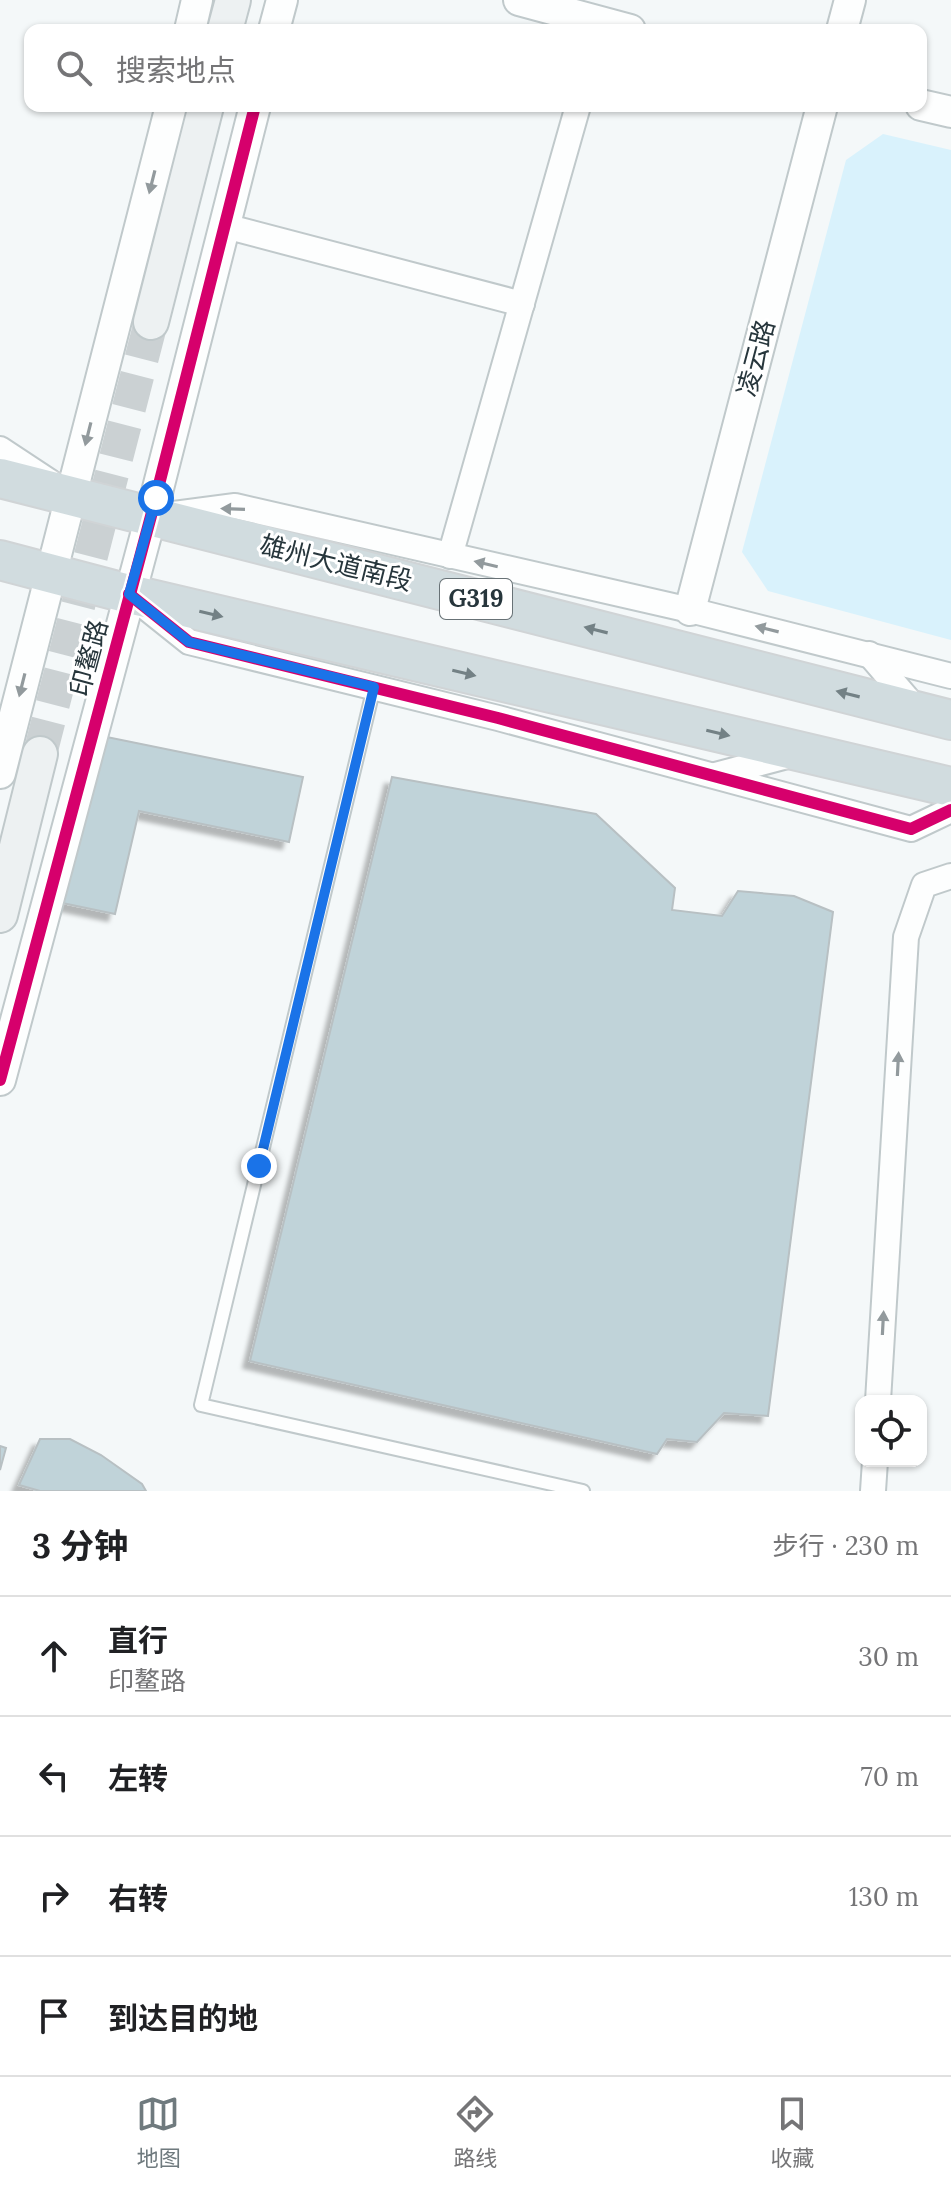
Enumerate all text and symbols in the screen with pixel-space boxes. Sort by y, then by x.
search box [24,24,927,112]
icon: search [52,46,96,90]
text: 搜索地点 [116,51,236,89]
one-way arrow [145,169,157,194]
street label: 凌云路 [729,316,782,400]
one-way arrow [81,421,93,446]
route start [138,480,174,516]
one-way arrow [219,502,245,515]
street label: 雄州大道南段 [256,528,416,597]
one-way arrow [474,557,499,570]
road number: G319 [440,579,512,619]
one-way arrow [199,608,224,620]
street label: 印鳌路 [62,616,115,700]
one-way arrow [584,623,609,635]
one-way arrow [754,623,779,635]
one-way arrow [452,667,477,680]
one-way arrow [15,673,28,698]
one-way arrow [836,688,861,700]
one-way arrow [705,727,730,739]
one-way arrow [892,1051,905,1076]
route end [241,1148,277,1184]
one-way arrow [877,1310,890,1335]
map controls [855,1395,927,1467]
button: locate [855,1395,927,1467]
text: 3 分钟 [32,1524,128,1567]
text: 步行 · 230 m [773,1529,919,1562]
text: 直行 [108,1621,168,1659]
icon: ahead [32,1634,76,1678]
text: 30 m [858,1640,919,1673]
text: 印鳌路 [108,1664,186,1697]
icon: left [32,1754,76,1798]
text: 左转 [108,1759,168,1797]
text: 70 m [861,1760,919,1793]
icon: right [32,1874,76,1918]
text: 右转 [108,1879,168,1917]
text: 130 m [849,1880,919,1913]
icon: arrive [32,1994,76,2038]
text: 到达目的地 [108,1999,258,2037]
tab: 地图 [136,2092,181,2172]
tab: 路线 [453,2092,498,2172]
tab: 收藏 [770,2092,815,2172]

